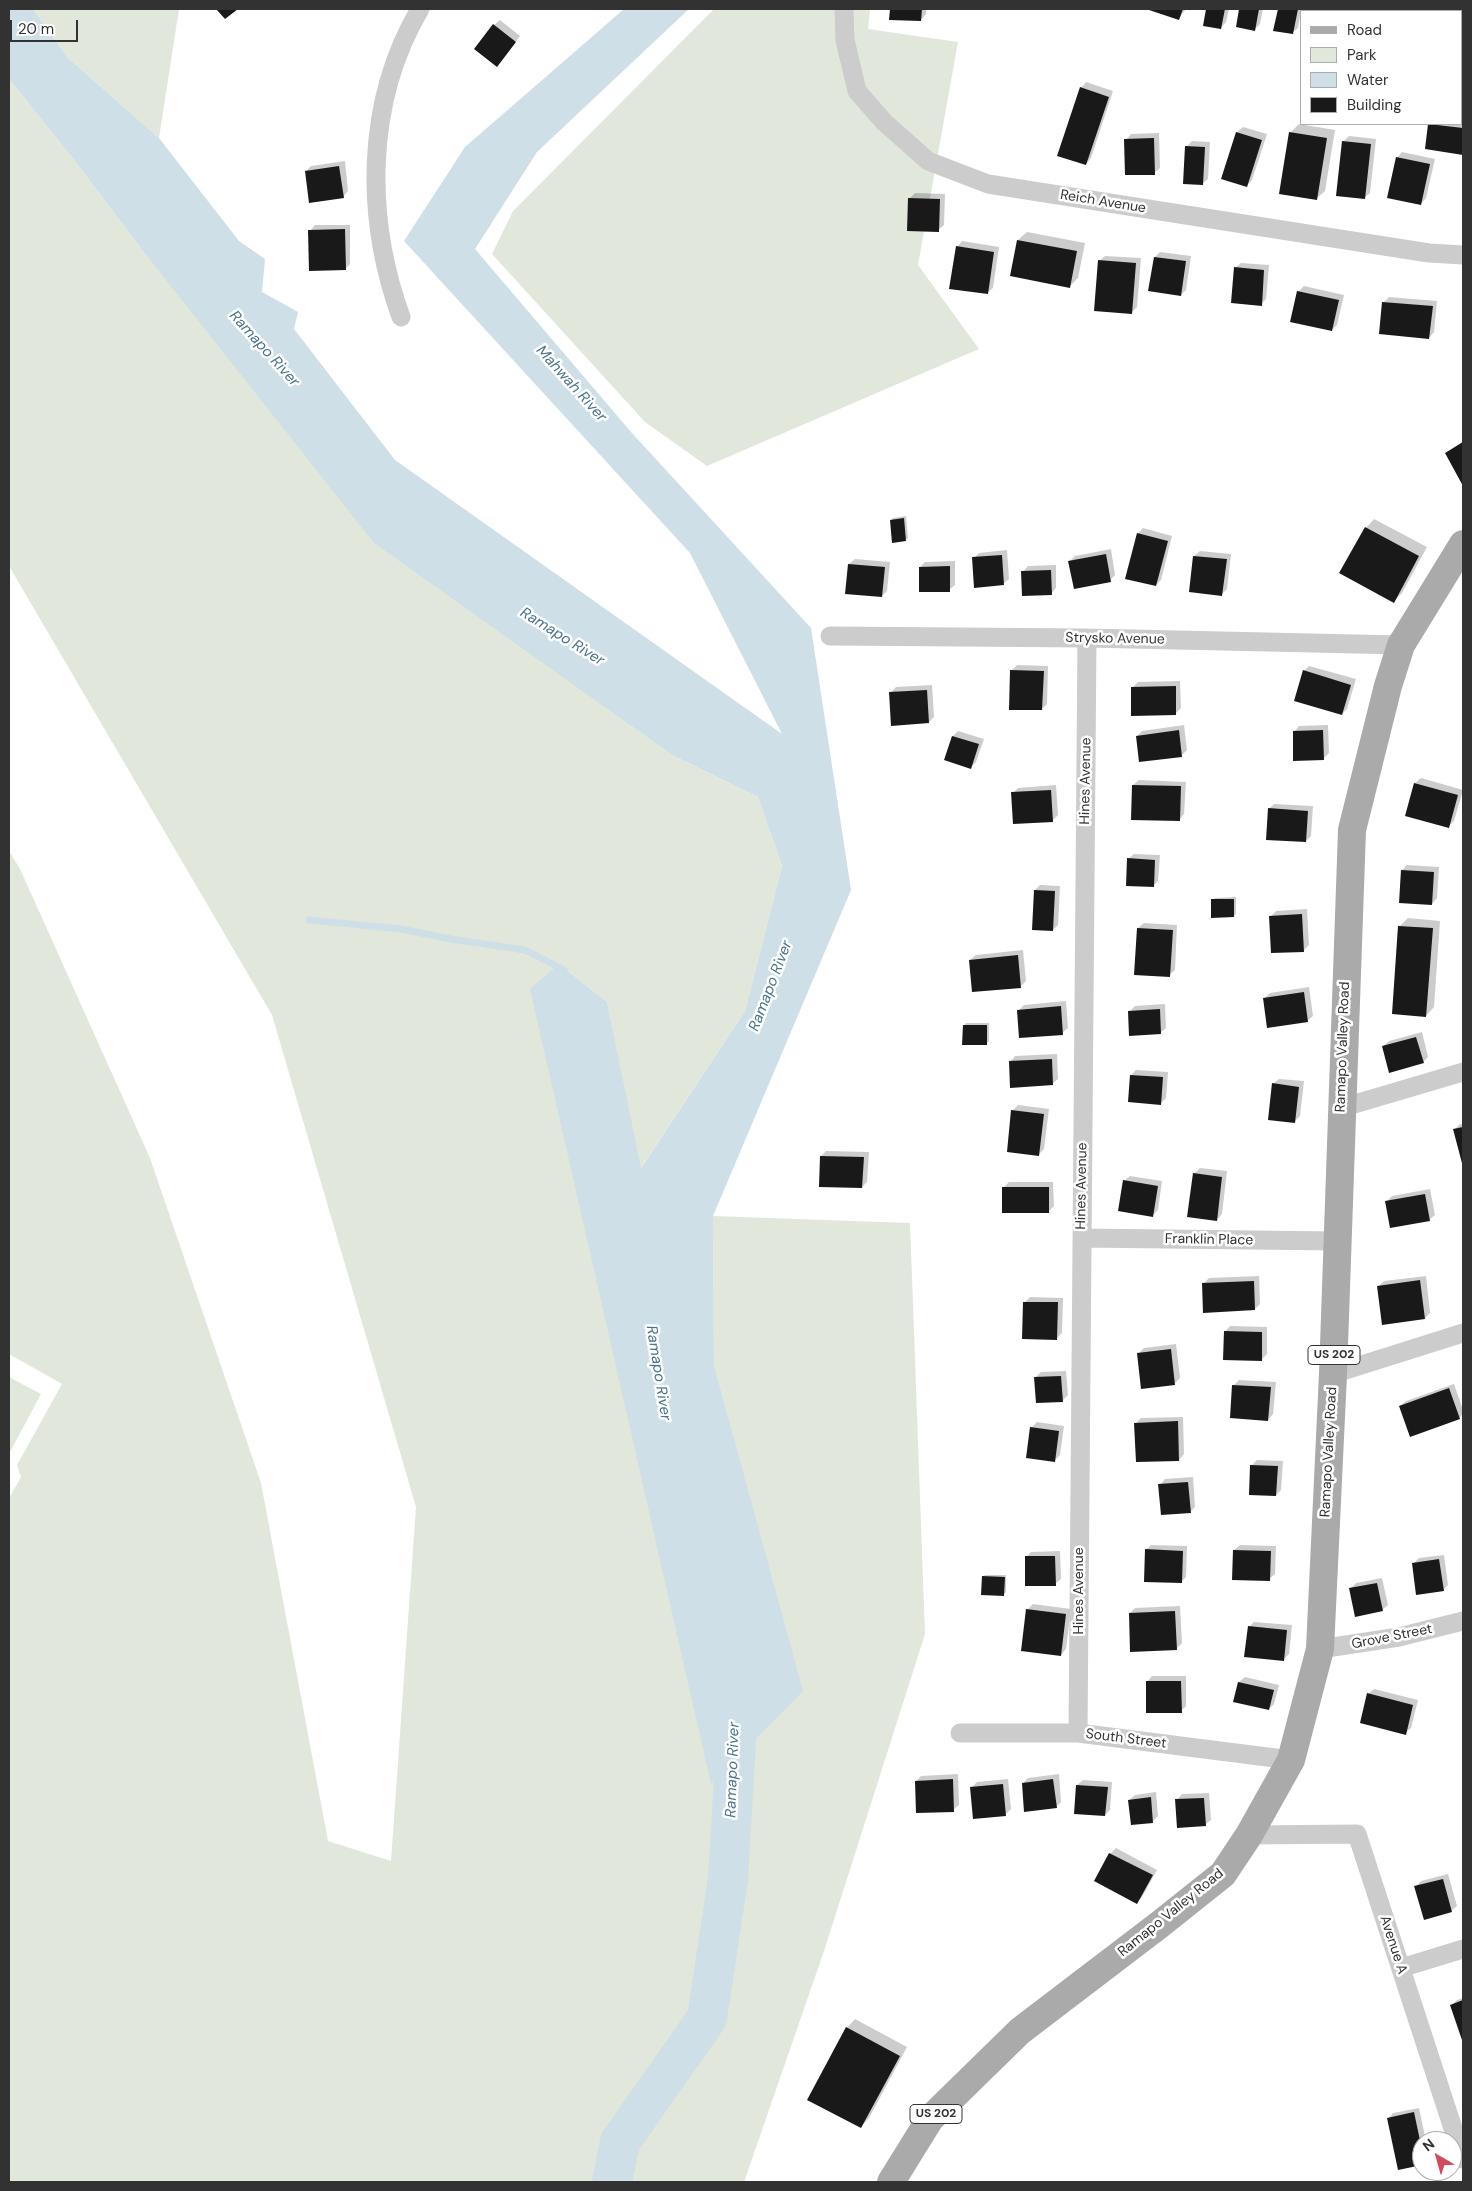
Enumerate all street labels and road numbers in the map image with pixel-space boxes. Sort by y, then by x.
street label: Reich Avenue [1059,187,1147,217]
street label: Strysko Avenue [1065,630,1165,648]
street label: Hines Avenue [1077,737,1095,825]
street label: Ramapo Valley Road [1332,981,1354,1113]
street label: Hines Avenue [1073,1142,1091,1230]
street label: Franklin Place [1165,1231,1253,1249]
road number: US 202 [1308,1346,1360,1364]
street label: Ramapo Valley Road [1317,1386,1341,1518]
street label: Hines Avenue [1071,1547,1087,1635]
street label: Grove Street [1350,1621,1434,1653]
street label: South Street [1085,1726,1167,1752]
street label: Ramapo Valley Road [1115,1865,1227,1961]
street label: Avenue A [1376,1914,1410,1976]
road number: US 202 [910,2104,962,2124]

